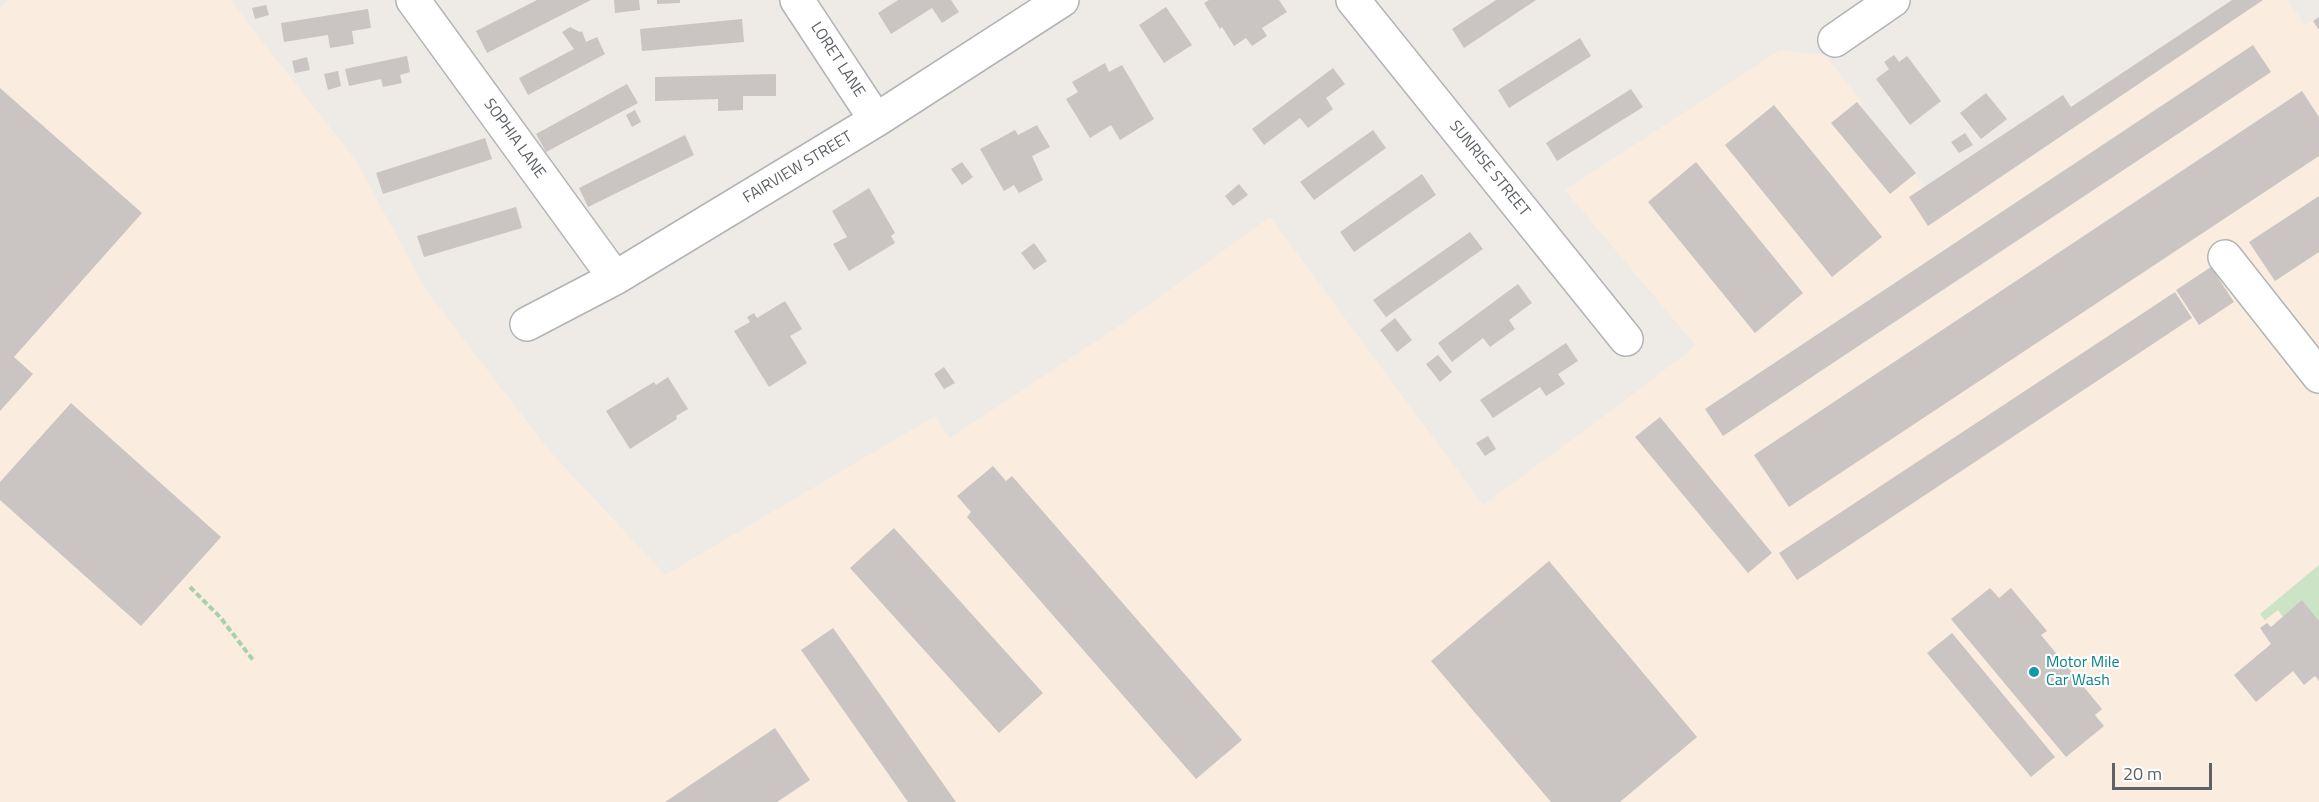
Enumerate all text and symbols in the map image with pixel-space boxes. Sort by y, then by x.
street label: LORET LANE [806,19,868,101]
street label: SOPHIA LANE [479,96,549,182]
street label: SUNRISE STREET [1445,117,1533,221]
street label: FAIRVIEW STREET [740,128,856,208]
place label: Motor Mile Car Wash [2046,653,2120,691]
marker: Motor Mile Car Wash [2027,665,2041,679]
scale bar [2115,751,2216,789]
text: 20 m [2123,760,2162,787]

